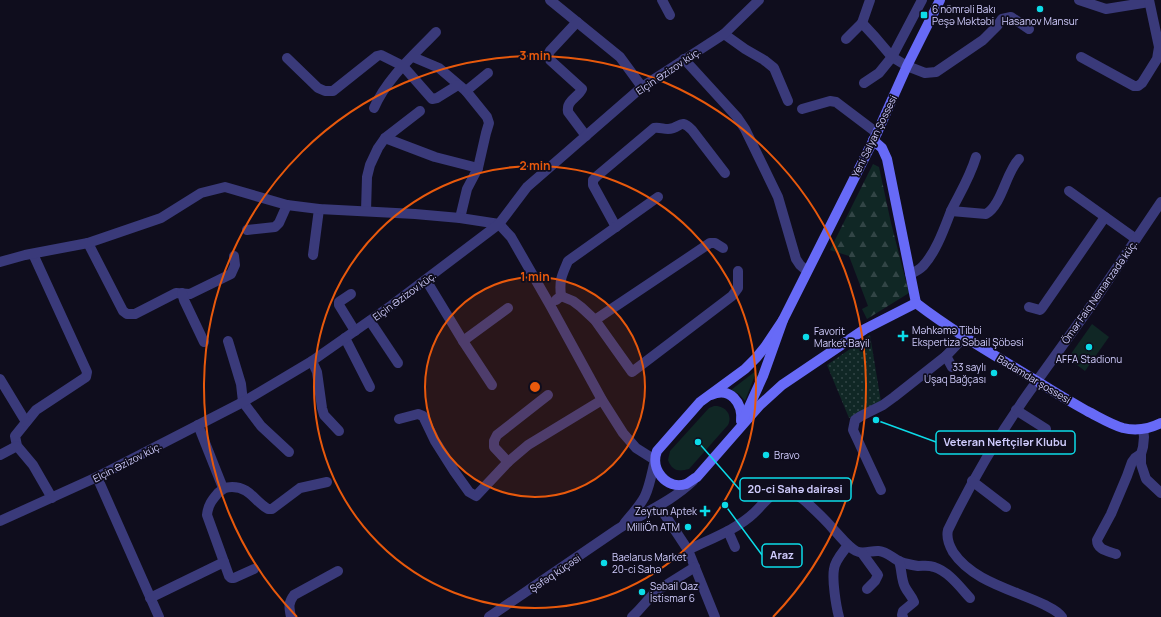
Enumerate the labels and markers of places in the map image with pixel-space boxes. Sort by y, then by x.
place label: 6 nömrəli Bakı Peşə Məktəbi [932,2,996,28]
marker: Hasanov Mansur [1035,4,1045,14]
marker: 6 nömrəli Bakı Peşə Məktəbi [919,10,929,20]
place label: Hasanov Mansur [1002,14,1079,28]
place label: Məhkəmə Tibbi Ekspertiza Səbail Şöbəsi [912,323,1024,349]
place label: Favorit Market Bayil [814,324,870,350]
marker: Məhkəmə Tibbi Ekspertiza Səbail Şöbəsi [897,330,909,342]
marker: Favorit Market Bayil [801,332,811,342]
marker: AFFA Stadionu [1084,342,1094,352]
place label: AFFA Stadionu [1056,352,1122,366]
place label: 33 saylı Uşaq Bağçası [924,360,986,386]
marker: 33 saylı Uşaq Bağçası [989,368,999,378]
centre of rings [528,380,542,394]
callout: Veteran Neftçilər Klubu [936,431,1075,454]
place label: Bravo [774,448,800,462]
marker: Bravo [761,450,771,460]
callout: 20-ci Sahə dairəsi [740,478,851,501]
place label: Zeytun Aptek [635,504,698,518]
marker: Zeytun Aptek [700,506,710,516]
place label: MilliÖn ATM [627,520,680,534]
marker: MilliÖn ATM [683,522,693,532]
callout: Araz [762,544,802,567]
place label: Baelarus Market 20-ci Sahə [612,550,687,576]
marker: Baelarus Market 20-ci Sahə [599,558,609,568]
place label: Səbail Qaz İstismar 6 [650,579,698,605]
marker: Səbail Qaz İstismar 6 [637,587,647,597]

